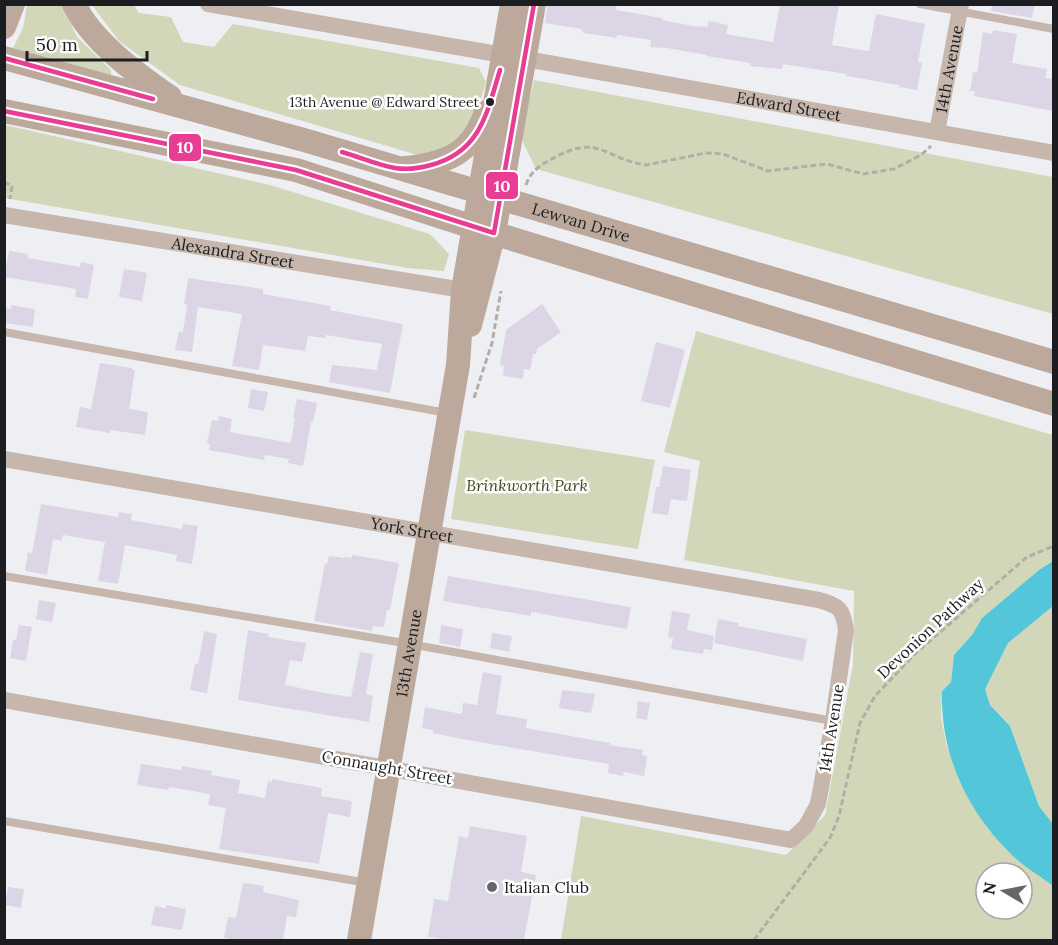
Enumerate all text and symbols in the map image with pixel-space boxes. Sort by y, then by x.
street label: 14th Avenue [931,23,967,115]
scale bar [27,24,147,62]
text: 50 m [36,33,78,56]
street label: Edward Street [735,87,844,125]
place label: 13th Avenue @ Edward Street [290,93,480,111]
marker: 13th Avenue @ Edward Street [484,96,496,108]
line badge: 10 [168,133,202,162]
text: 10 [177,137,193,157]
line badge: 10 [485,171,519,200]
text: 10 [494,176,510,196]
street label: Lewvan Drive [530,198,633,246]
street label: Alexandra Street [169,232,296,272]
park label: Brinkworth Park [466,475,588,495]
street label: York Street [368,512,456,547]
street label: Devonion Pathway [873,573,988,682]
street label: 13th Avenue [391,607,426,699]
street label: 14th Avenue [814,682,848,773]
street label: Connaught Street [320,746,455,788]
north arrow [974,861,1034,921]
place label: Italian Club [504,877,589,897]
marker: Italian Club [485,880,499,894]
text: N [978,881,1000,896]

